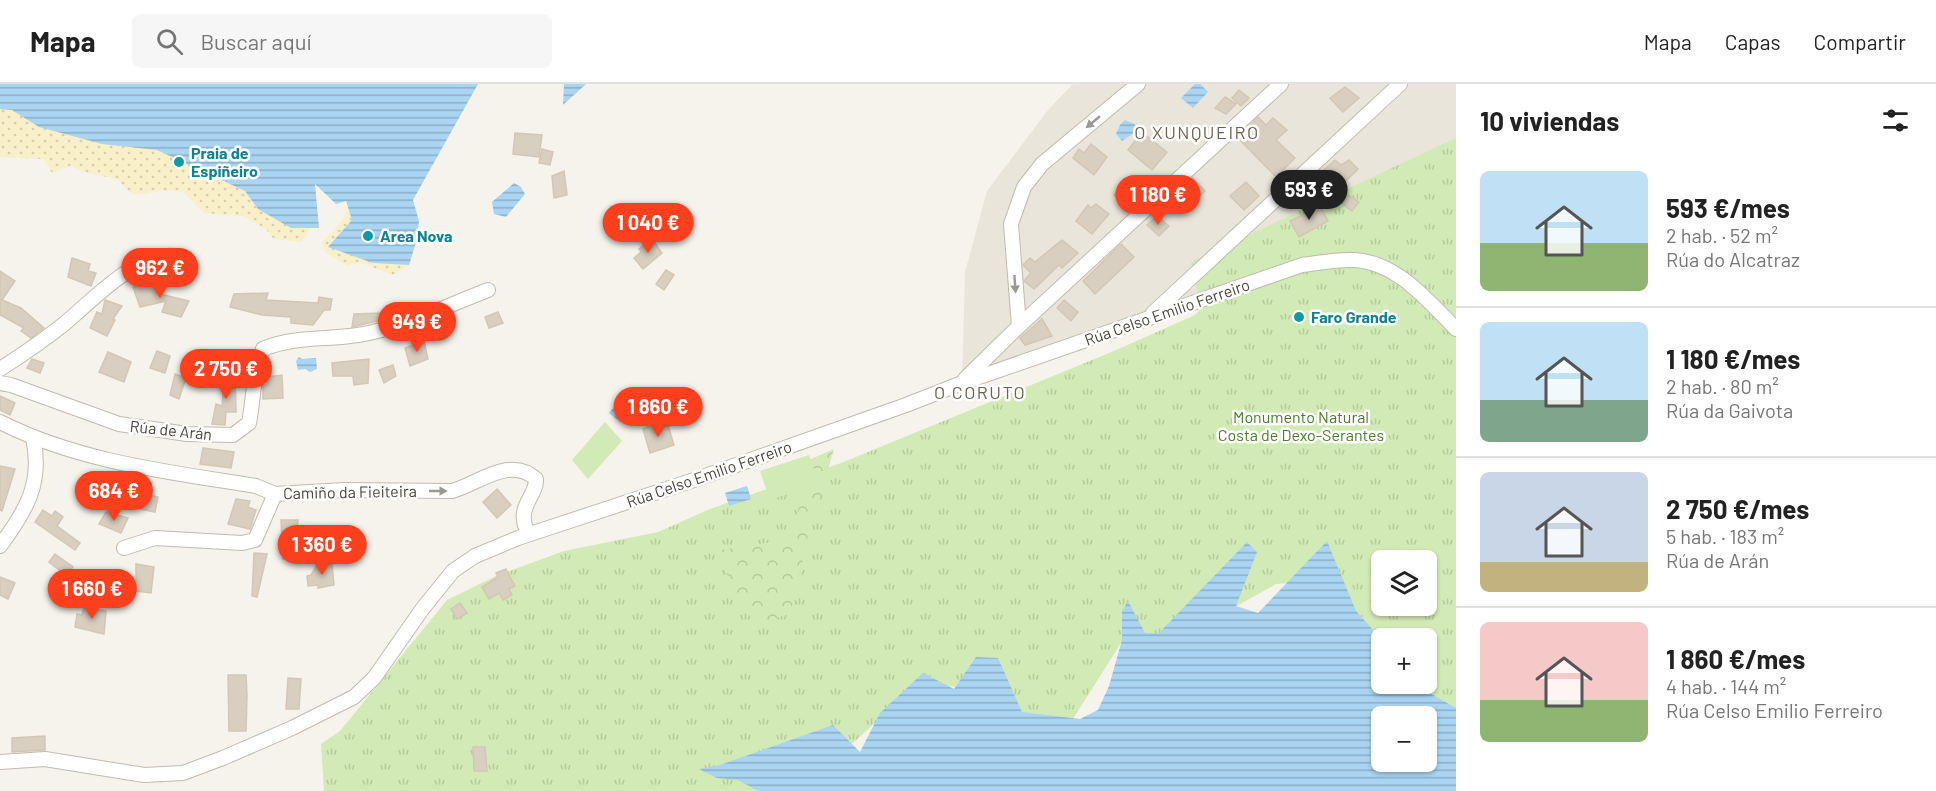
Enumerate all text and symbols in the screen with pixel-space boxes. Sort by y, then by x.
search box [132,14,552,68]
text: Mapa [30,24,96,58]
icon: search [153,25,186,58]
text: Buscar aquí [201,28,311,54]
text: Mapa [1644,29,1692,54]
text: Capas [1725,29,1781,54]
text: Compartir [1814,29,1906,54]
icon: filters [1879,104,1912,137]
text: 10 viviendas [1480,105,1619,136]
one-way arrow [1085,115,1101,128]
district label: O XUNQUEIRO [1134,121,1260,143]
place label: Praia de Espiñeiro [191,143,258,180]
marker: Praia de Espiñeiro [172,155,186,169]
pin: 593 € [1267,170,1351,221]
pin: 1 180 € [1103,175,1213,226]
text: 593 € [1285,177,1333,201]
text: 1 180 € [1129,182,1187,206]
text: 593 €/mes [1666,192,1790,223]
icon: home [1528,195,1600,267]
pin: 1 040 € [593,203,703,254]
text: 1 040 € [617,210,679,234]
text: 2 hab. · 52 m² [1666,223,1778,247]
place label: Area Nova [380,226,452,245]
marker: Area Nova [361,229,375,243]
text: Rúa do Alcatraz [1666,247,1800,271]
pin: 962 € [118,248,202,299]
text: 962 € [135,255,185,279]
one-way arrow [1011,274,1020,293]
street label: Rúa Celso Emilio Ferreiro [1082,274,1252,349]
pin: 949 € [375,302,459,353]
place label: Faro Grande [1311,307,1397,326]
text: 949 € [392,309,442,333]
marker: Faro Grande [1292,310,1306,324]
text: 1 180 €/mes [1666,343,1800,374]
icon: home [1528,346,1600,418]
pin: 2 750 € [171,349,281,400]
text: 2 750 € [194,356,258,380]
text: 2 hab. · 80 m² [1666,374,1779,398]
district label: O CORUTO [934,381,1026,403]
pin: 1 860 € [603,387,713,438]
text: 1 860 € [628,394,688,418]
text: Rúa da Gaivota [1666,398,1793,422]
park label: Monumento Natural Costa de Dexo-Serantes [1218,407,1384,444]
street label: Rúa de Arán [129,416,213,443]
street label: Rúa Celso Emilio Ferreiro [624,436,794,511]
pin: 684 € [72,471,156,522]
text: 684 € [89,478,139,502]
street label: Camiño da Fieiteira [283,481,417,502]
one-way arrow [429,486,448,495]
text: 2 750 €/mes [1666,493,1809,524]
icon: home [1528,496,1600,568]
text: 5 hab. · 183 m² [1666,524,1784,548]
pin: 1 360 € [267,525,377,576]
text: 1 360 € [292,532,352,556]
text: Rúa de Arán [1666,548,1769,572]
map controls [1371,550,1437,772]
button: layers [1371,550,1437,616]
pin: 1 660 € [37,569,147,620]
text: 1 660 € [62,576,122,600]
button: + [1371,628,1437,694]
text: 1 860 €/mes [1666,643,1805,674]
icon: home [1528,646,1600,718]
text: 4 hab. · 144 m² [1666,674,1786,698]
text: Rúa Celso Emilio Ferreiro [1666,698,1883,722]
button: − [1371,706,1437,772]

